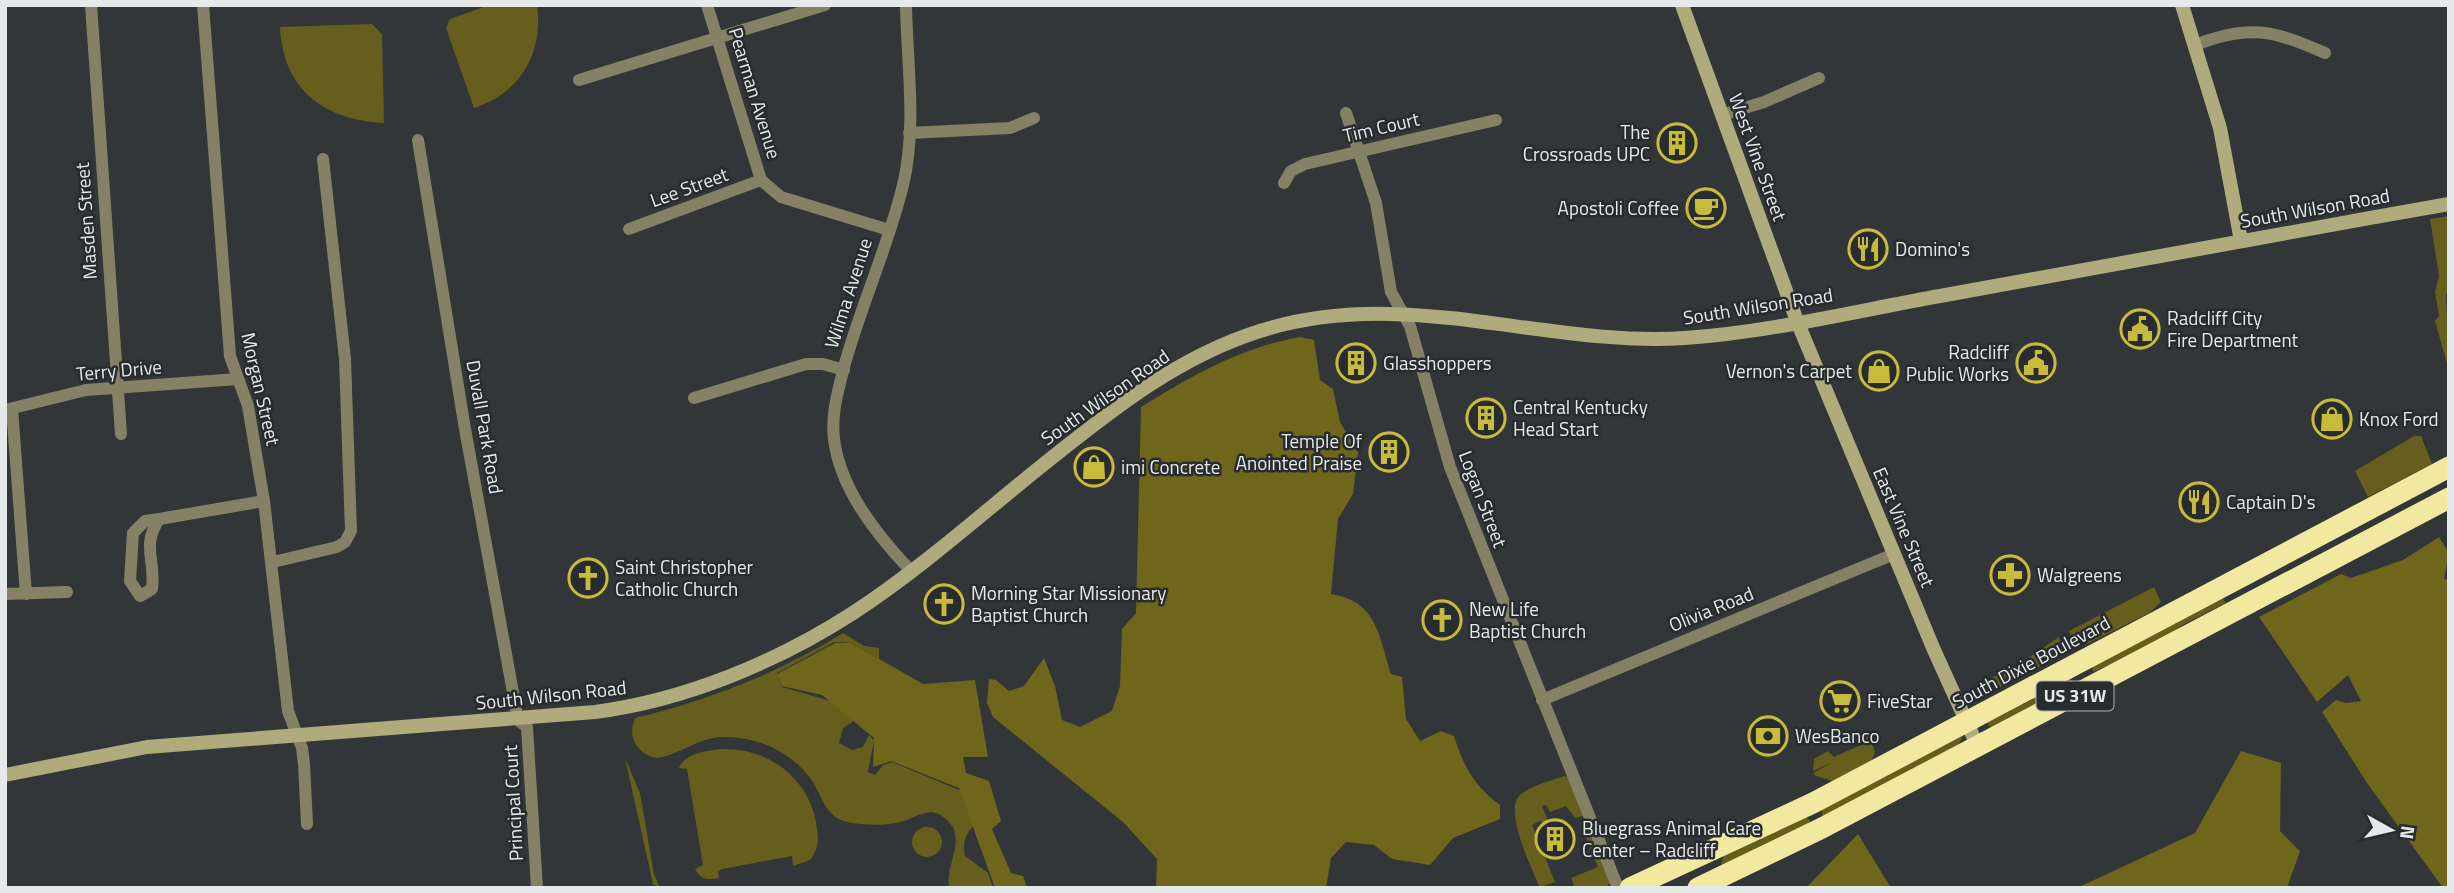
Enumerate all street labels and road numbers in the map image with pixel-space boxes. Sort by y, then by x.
street label: Pearman Avenue [722,24,789,162]
street label: West Vine Street [1722,89,1795,225]
street label: Tim Court [1340,104,1422,149]
street label: Lee Street [646,159,732,214]
street label: Masden Street [67,161,104,281]
street label: South Wilson Road [2238,180,2392,235]
street label: Wilma Avenue [816,234,879,352]
street label: South Wilson Road [1681,279,1835,332]
street label: Morgan Street [234,330,289,448]
street label: South Wilson Road [1034,341,1175,452]
street label: Terry Drive [75,351,163,388]
street label: Duvall Park Road [459,358,512,496]
street label: Logan Street [1452,446,1515,552]
street label: East Vine Street [1866,462,1943,592]
street label: Olivia Road [1664,578,1758,639]
street label: South Dixie Boulevard [1947,608,2115,715]
street label: South Wilson Road [474,672,628,717]
road number: US 31W [2036,682,2114,710]
street label: Principal Court [495,744,530,862]

